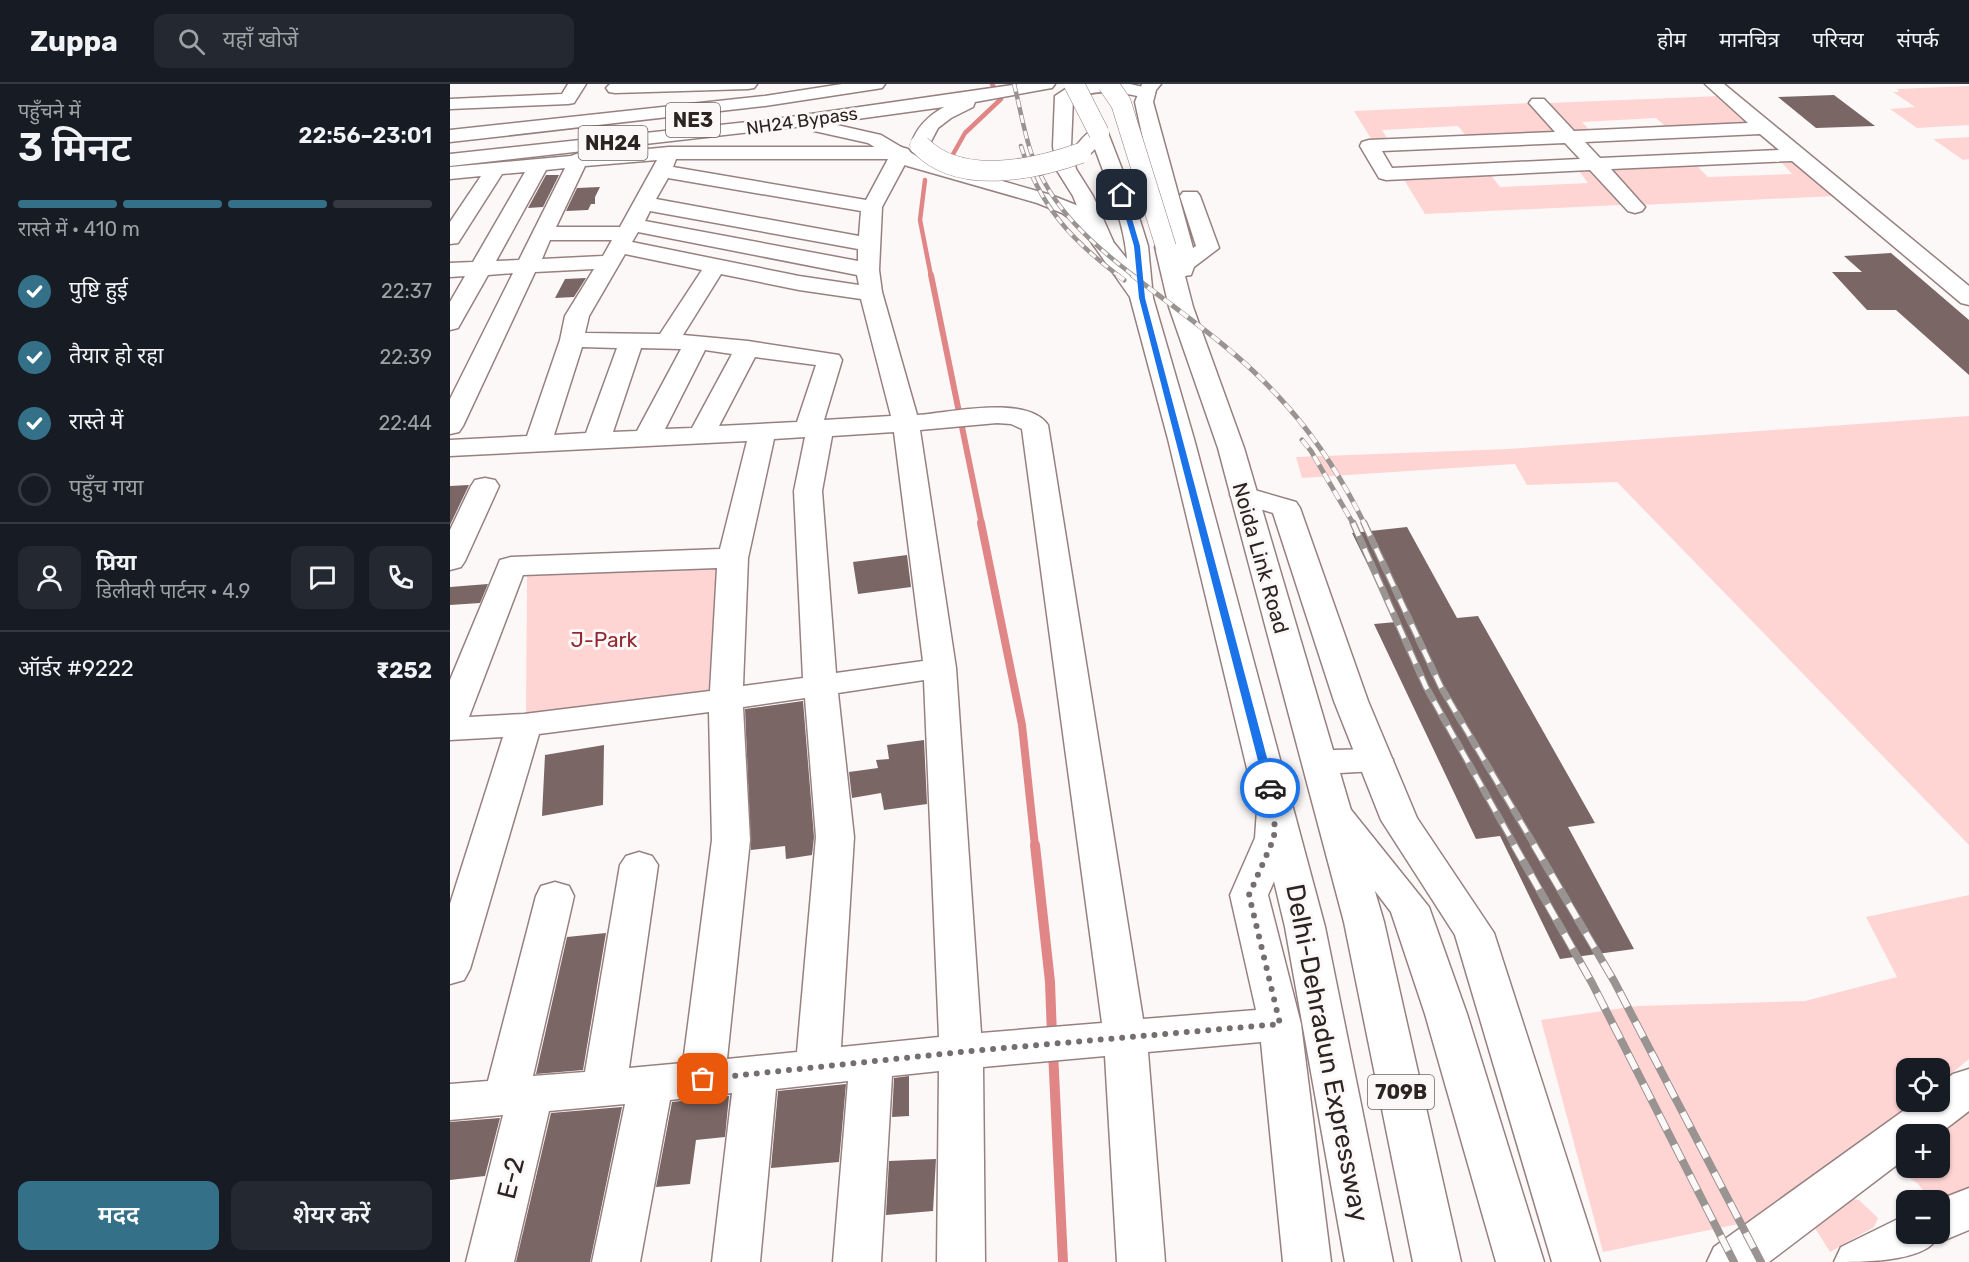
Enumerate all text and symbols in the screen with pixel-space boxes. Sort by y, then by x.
search box [154,14,574,68]
text: Zuppa [30,25,118,58]
icon: search [175,25,208,58]
text: यहाँ खोजें [223,26,298,53]
text: होम [1657,27,1686,52]
text: मानचित्र [1719,27,1779,52]
text: परिचय [1812,27,1864,52]
text: संपर्क [1897,27,1939,52]
text: पहुँचने में [18,99,81,123]
street label: NH24 Bypass [745,102,859,140]
road number: NE3 [666,103,720,137]
text: 22:56–23:01 [298,122,432,149]
text: 3 मिनट [18,125,131,171]
road number: NH24 [578,126,648,160]
pin [1096,169,1147,220]
icon: home [1105,178,1138,211]
text: रास्ते में · 410 m [18,217,140,241]
icon: check [18,275,51,308]
text: पुष्टि हुई [69,276,128,303]
text: 22:37 [381,279,432,303]
icon: check [18,341,51,374]
text: तैयार हो रहा [69,342,164,369]
text: 22:39 [380,345,432,369]
icon: check [18,407,51,440]
text: रास्ते में [69,408,123,435]
text: 22:44 [379,411,432,435]
text: पहुँच गया [69,474,143,501]
street label: Noida Link Road [1227,480,1295,636]
button: person [18,546,81,609]
button: chat [291,546,354,609]
button: phone [369,546,432,609]
text: प्रिया [96,549,136,576]
text: डिलीवरी पार्टनर · 4.9 [96,579,250,603]
park label: J-Park [571,627,638,652]
text: ऑर्डर #9222 [18,655,134,682]
text: ₹252 [376,657,432,684]
courier [1240,758,1300,818]
icon: car [1254,772,1287,805]
street label: Delhi-Dehradun Expressway [1279,882,1375,1224]
pin [677,1053,728,1104]
map controls [1896,1058,1950,1244]
button: locate [1896,1058,1950,1112]
icon: bag [686,1062,719,1095]
road number: 709B [1368,1075,1434,1109]
button: + [1896,1124,1950,1178]
street label: E-2 [491,1154,531,1202]
button: मदद [18,1181,219,1250]
button: शेयर करें [231,1181,432,1250]
button: − [1896,1190,1950,1244]

